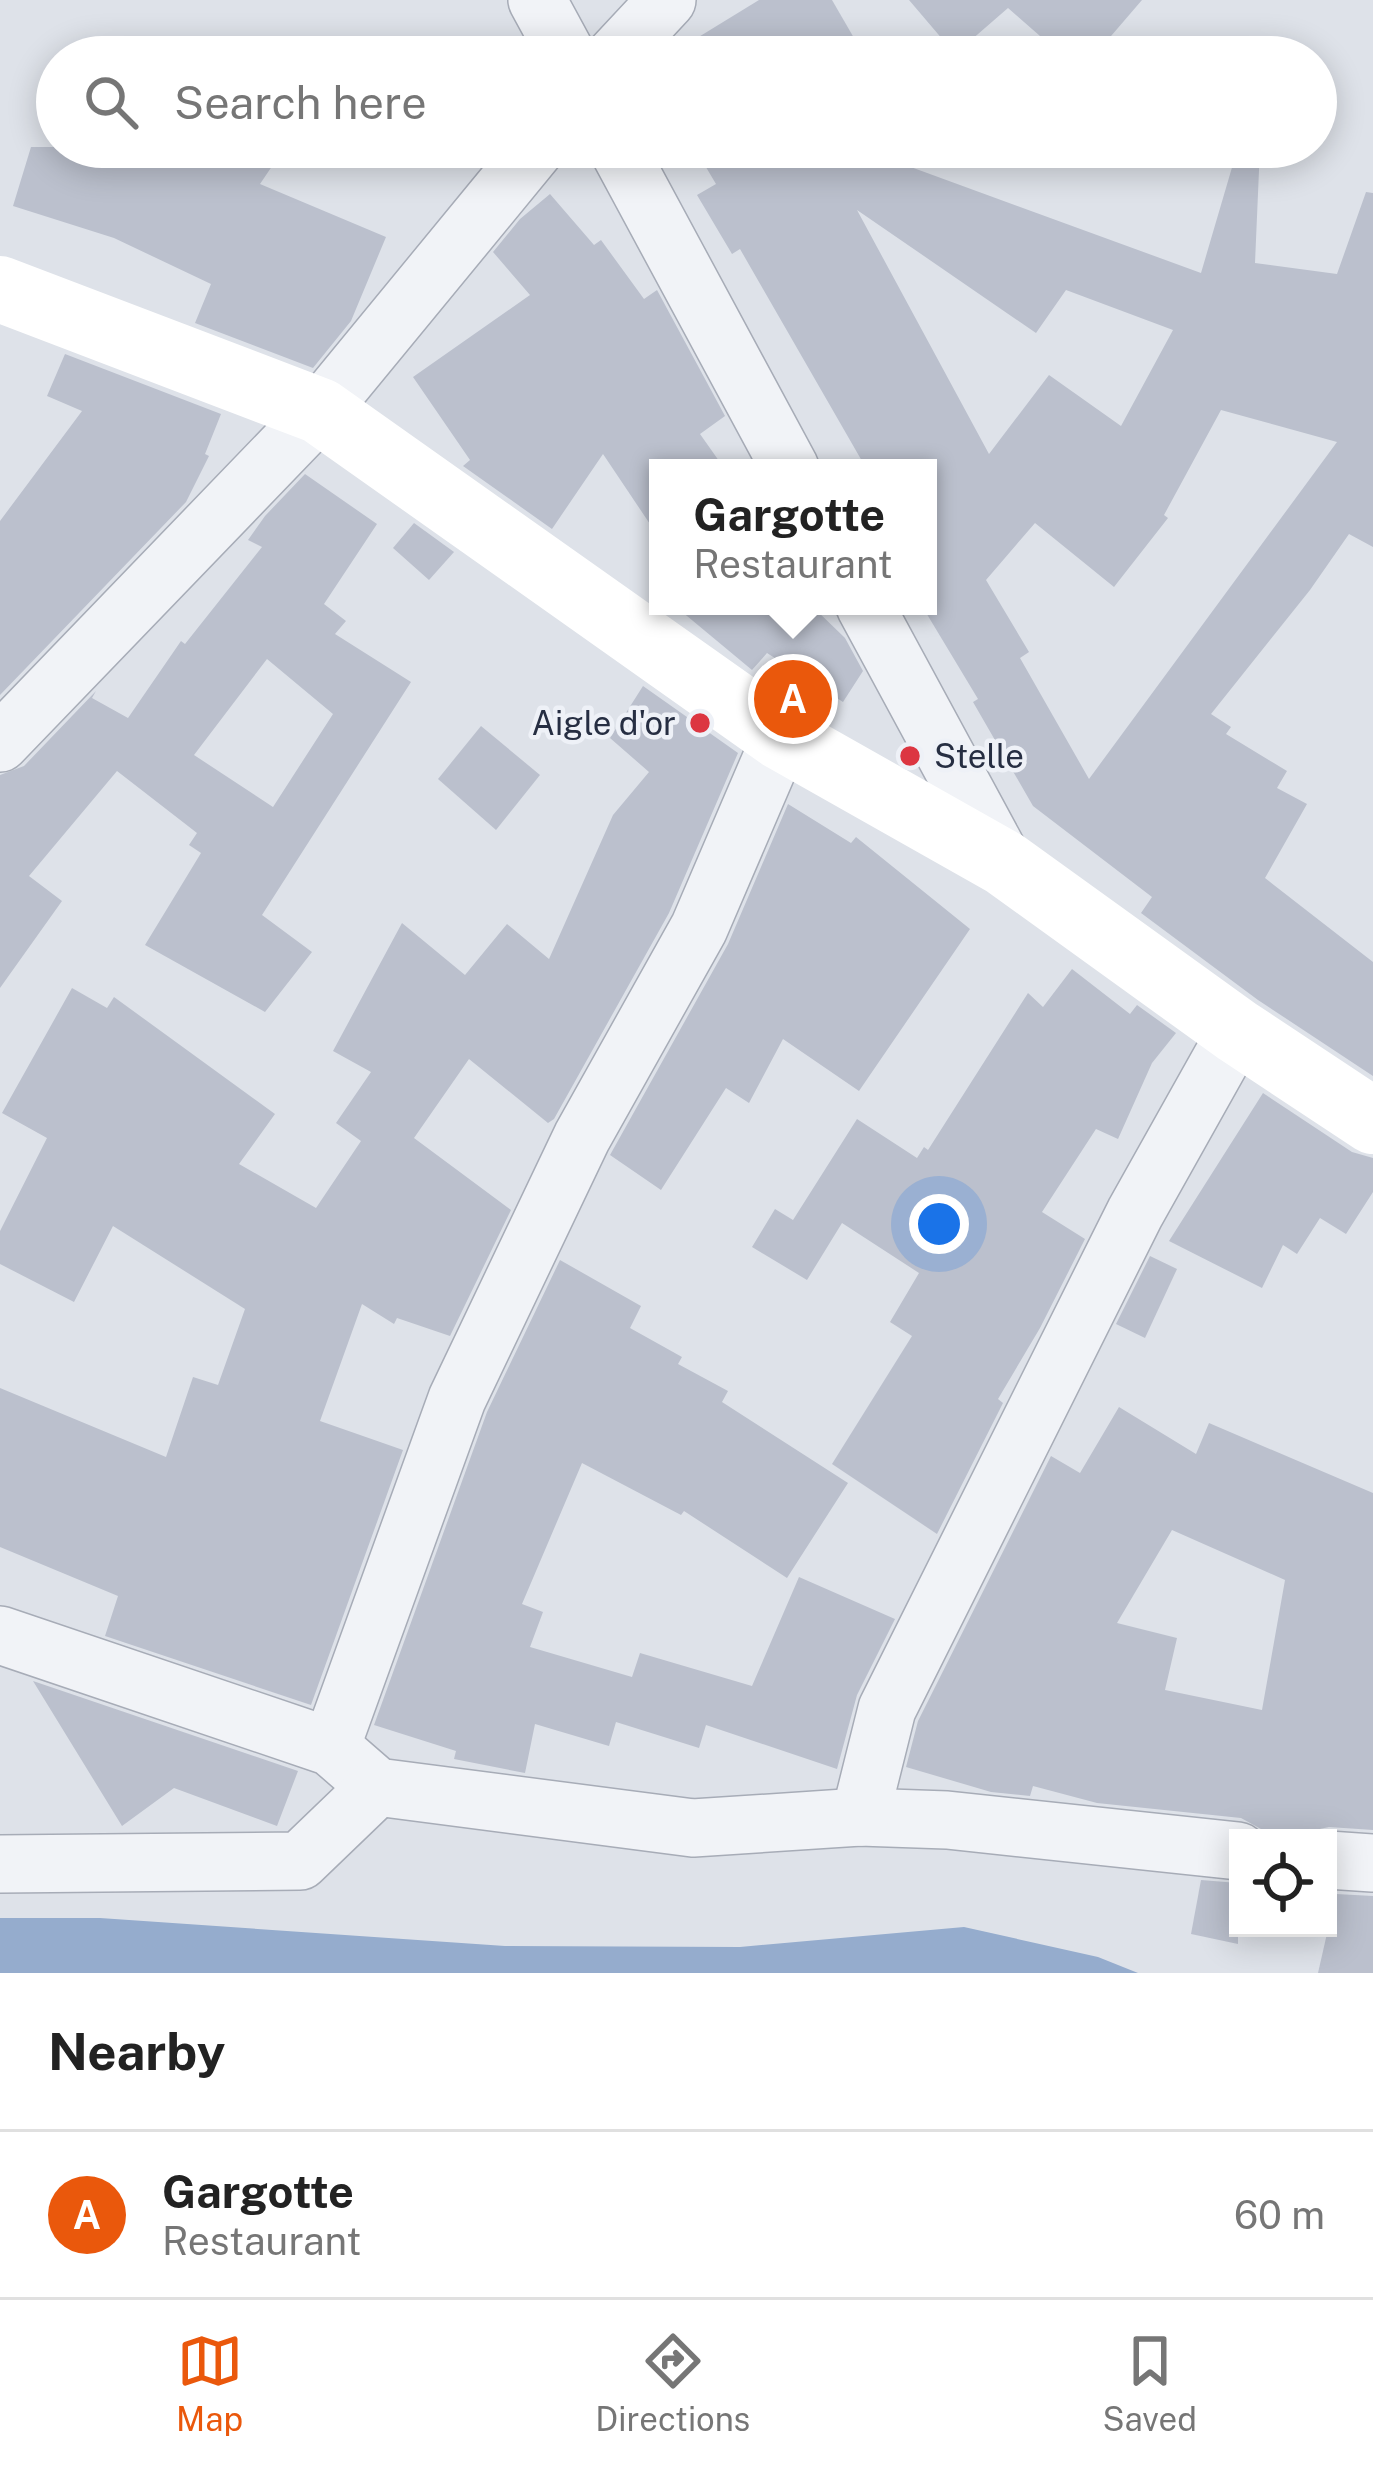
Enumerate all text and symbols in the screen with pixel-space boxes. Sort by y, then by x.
search box [36,36,1337,168]
icon: search [78,69,144,135]
text: Search here [174,76,427,129]
popup [649,459,937,615]
text: Gargotte [693,488,885,541]
text: Restaurant [693,541,893,587]
pin: A [754,654,832,744]
place label: Aigle d'or [532,704,676,742]
marker: Aigle d'or [687,710,713,736]
place label: Stelle [934,737,1024,775]
marker: Stelle [897,743,923,769]
your location [909,1194,969,1254]
map controls [1229,1829,1337,1937]
button: locate [1229,1829,1337,1937]
text: Nearby [48,2022,225,2081]
text: Gargotte [162,2165,354,2218]
text: A [73,2192,101,2238]
text: 60 m [1234,2192,1325,2238]
text: Restaurant [162,2218,361,2264]
tab: Map [176,2328,243,2438]
tab: Directions [595,2328,750,2438]
tab: Saved [1103,2328,1197,2438]

